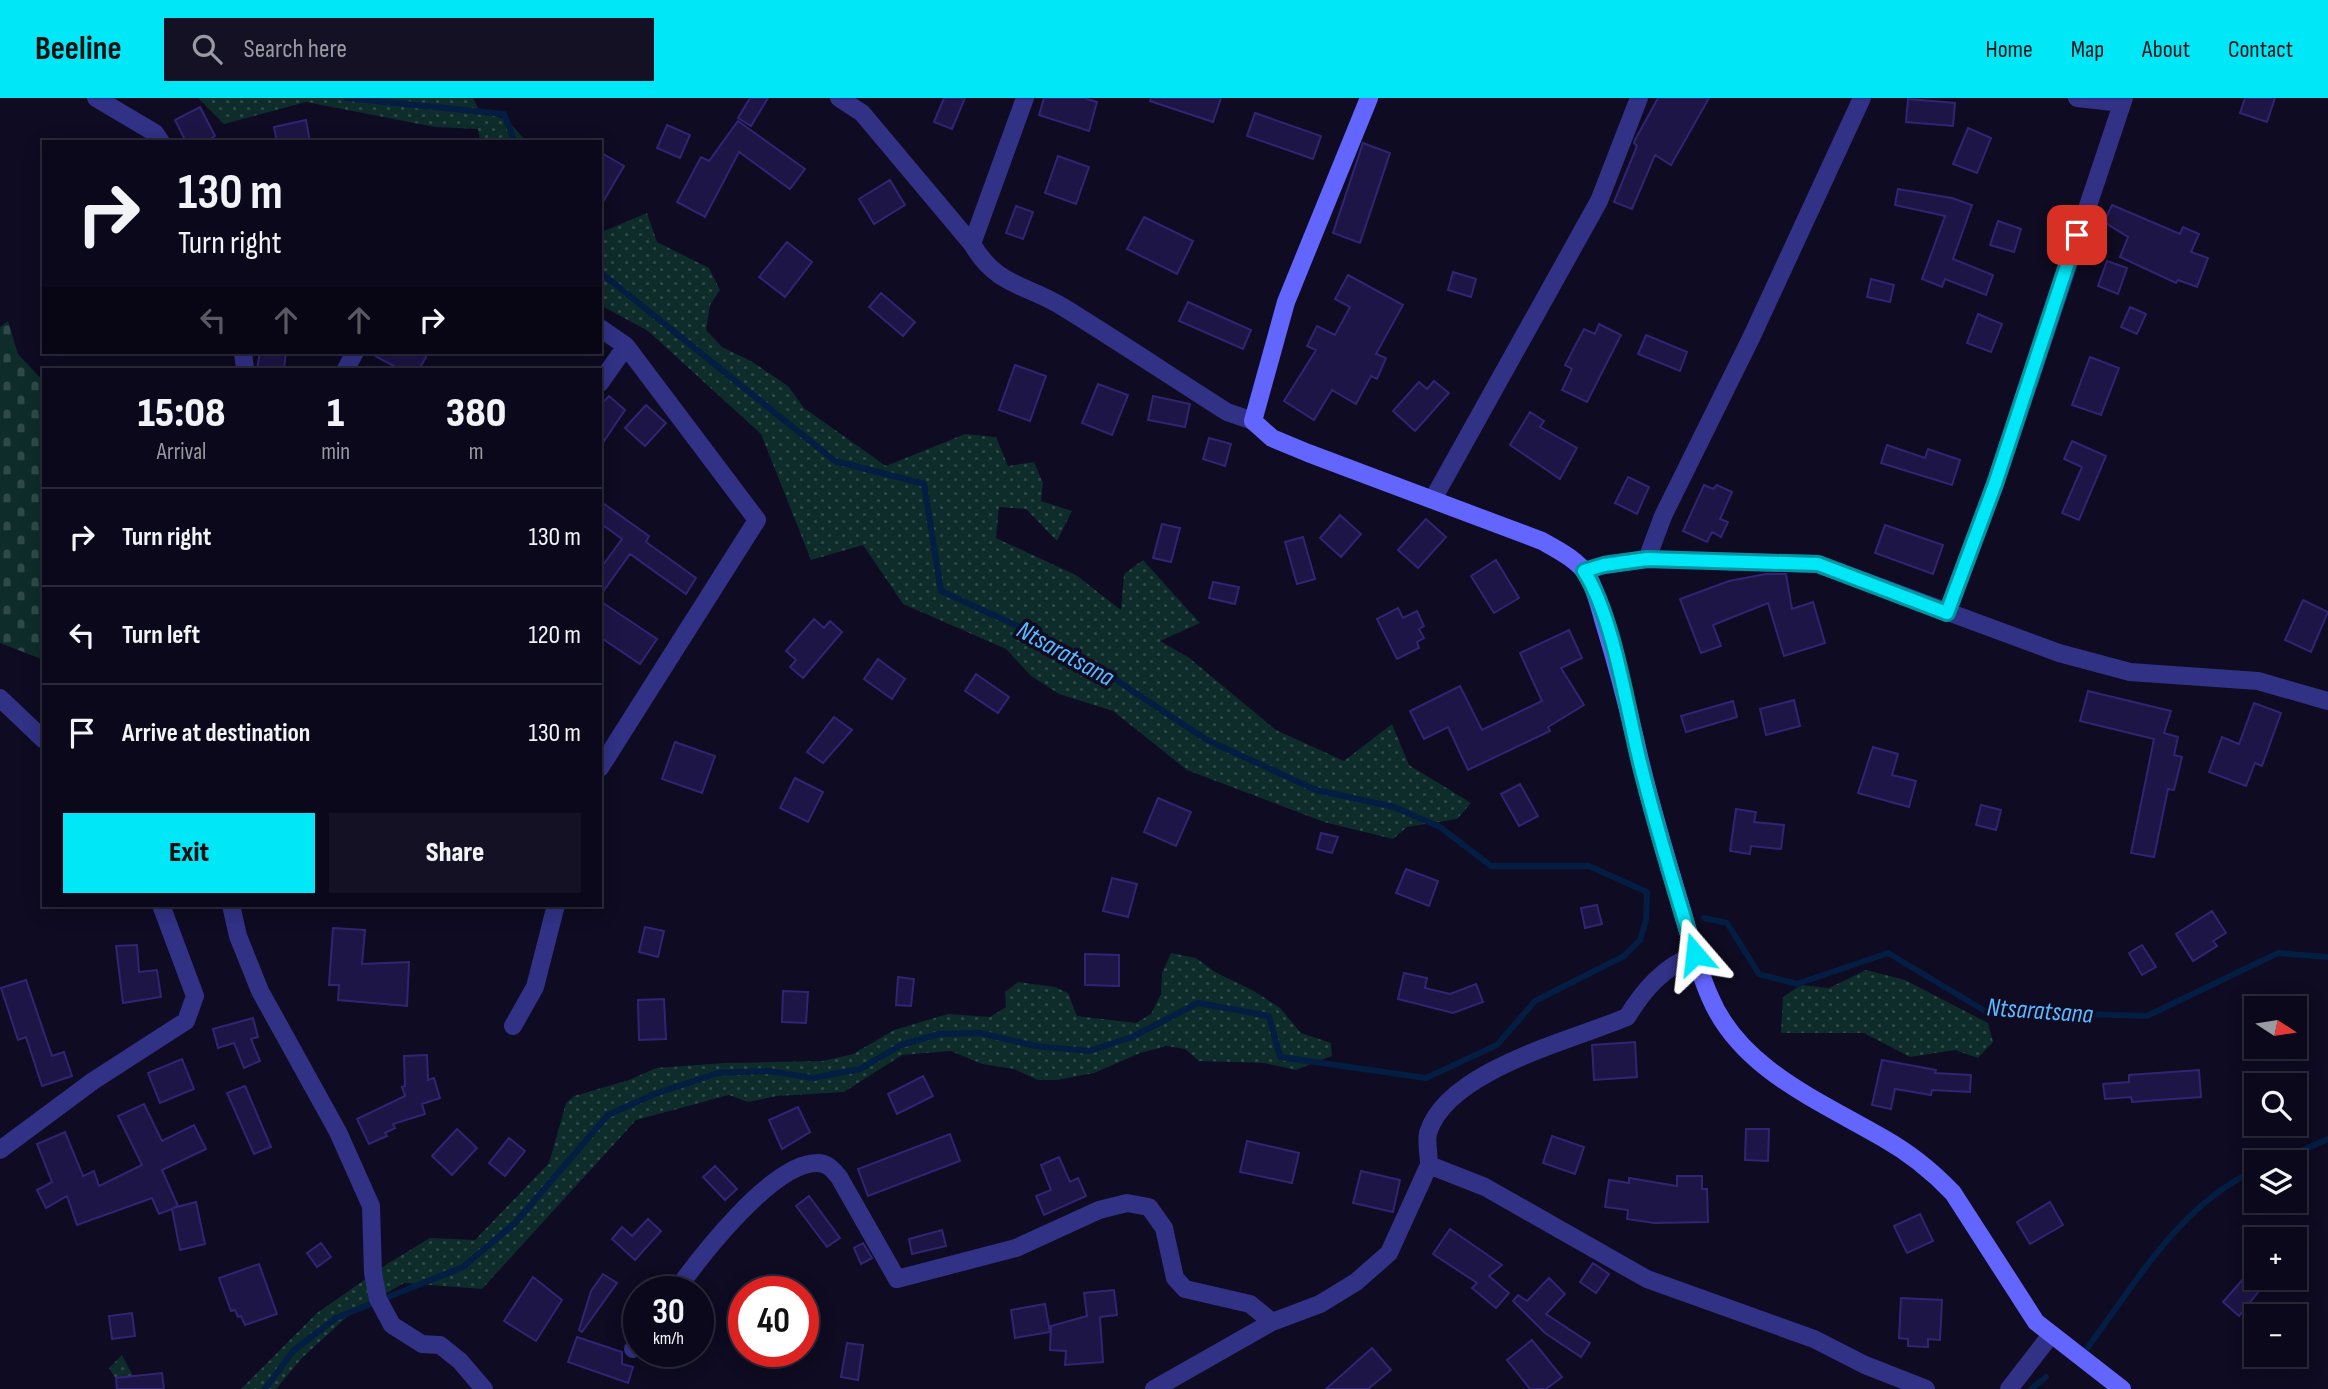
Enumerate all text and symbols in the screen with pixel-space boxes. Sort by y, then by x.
search box [164,18,654,81]
text: Beeline [35,29,122,69]
icon: search [188,30,226,68]
text: Search here [244,34,347,65]
text: Home [1985,35,2033,64]
text: Map [2071,35,2104,64]
text: About [2142,35,2190,64]
text: Contact [2228,35,2293,64]
text: 130 m [178,164,283,223]
icon: right [63,168,154,259]
pin [2047,205,2107,265]
icon: arrive [2058,216,2096,254]
text: Turn right [178,224,282,263]
icon: left [194,301,232,339]
icon: ahead [267,301,305,339]
icon: ahead [340,301,378,339]
icon: right [413,301,451,339]
text: 15:08 [138,388,225,439]
text: 1 [327,388,344,439]
text: 380 [446,388,506,439]
text: Arrival [157,438,206,466]
text: min [321,438,350,466]
text: m [469,438,483,466]
icon: right [63,518,101,556]
text: Turn right [122,522,211,553]
text: 130 m [529,522,581,553]
water label: Ntsaratsana [1011,615,1120,694]
icon: left [63,616,101,654]
text: Turn left [122,620,200,651]
text: 120 m [528,620,581,651]
icon: arrive [63,714,101,752]
text: Arrive at destination [122,718,310,749]
text: 130 m [529,718,581,749]
button: Exit [63,813,315,893]
button: Share [329,813,581,893]
position arrow [1658,917,1732,991]
water label: Ntsaratsana [1986,992,2094,1031]
north arrow [2244,996,2306,1059]
map controls [2244,996,2307,1367]
button: search [2244,1073,2307,1136]
button: layers [2244,1150,2307,1213]
button: + [2244,1227,2307,1290]
speed limit sign: 40 [728,1276,819,1367]
text: 30 [652,1291,685,1334]
button: − [2244,1304,2307,1367]
text: km/h [653,1328,684,1349]

